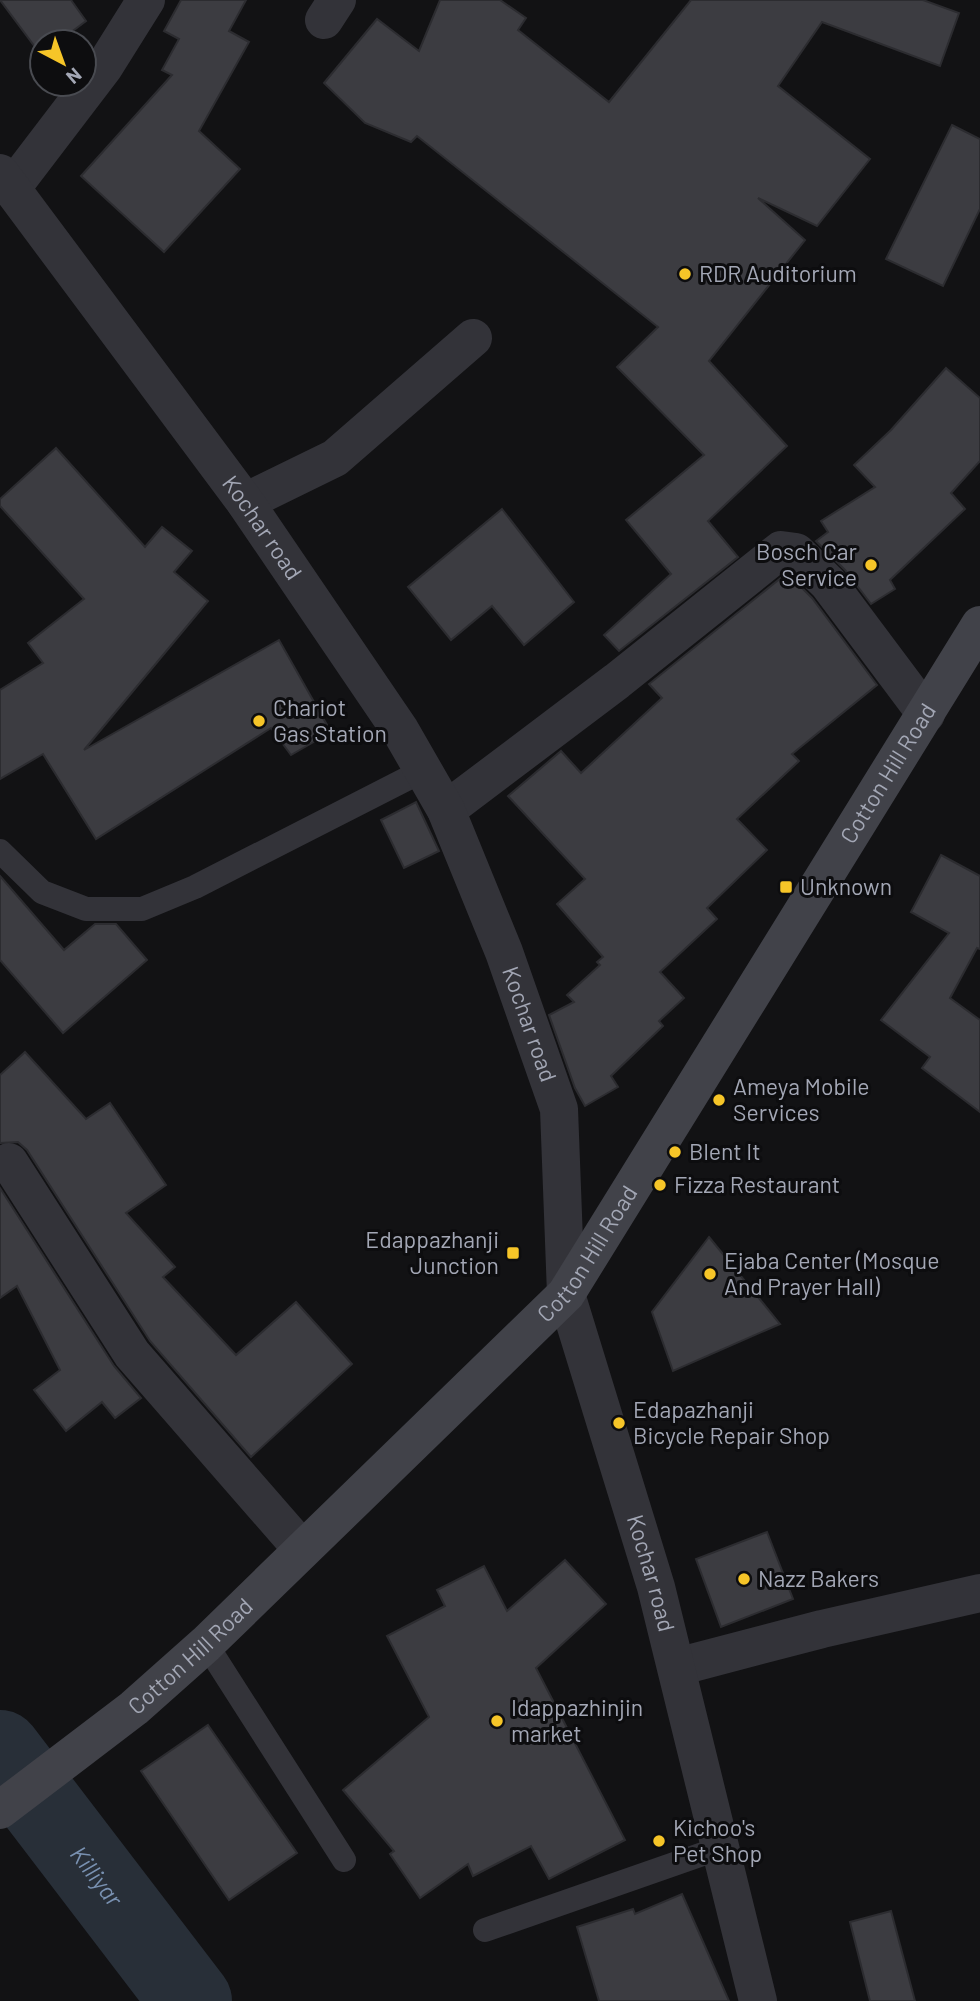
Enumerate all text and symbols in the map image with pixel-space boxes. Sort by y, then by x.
north arrow [28,28,98,98]
text: N [62,63,87,89]
place label: RDR Auditorium [699,259,857,287]
marker: RDR Auditorium [677,266,693,282]
street label: Kochar road [217,469,309,585]
place label: Bosch Car Service [756,537,858,591]
marker: Bosch Car Service [863,557,879,573]
place label: Chariot Gas Station [273,693,387,747]
street label: Cotton Hill Road [833,698,941,848]
marker: Chariot Gas Station [251,713,267,729]
place label: Unknown [800,872,892,900]
marker: Unknown [778,879,794,895]
street label: Kochar road [497,962,563,1085]
place label: Ameya Mobile Services [733,1072,869,1126]
marker: Ameya Mobile Services [711,1092,727,1108]
place label: Blent It [689,1137,761,1165]
marker: Blent It [667,1144,683,1160]
place label: Fizza Restaurant [674,1170,840,1198]
marker: Fizza Restaurant [652,1177,668,1193]
street label: Cotton Hill Road [531,1180,643,1327]
place label: Edappazhanji Junction [365,1225,499,1279]
marker: Edappazhanji Junction [505,1245,521,1261]
place label: Ejaba Center (Mosque And Prayer Hall) [724,1246,939,1300]
marker: Ejaba Center (Mosque And Prayer Hall) [702,1266,718,1282]
place label: Edapazhanji Bicycle Repair Shop [633,1395,830,1449]
marker: Edapazhanji Bicycle Repair Shop [611,1415,627,1431]
street label: Kochar road [622,1511,681,1634]
place label: Nazz Bakers [758,1564,879,1592]
marker: Nazz Bakers [736,1571,752,1587]
street label: Cotton Hill Road [122,1591,258,1720]
place label: Idappazhinjin market [511,1693,643,1747]
marker: Idappazhinjin market [489,1713,505,1729]
place label: Kichoo's Pet Shop [673,1813,762,1867]
marker: Kichoo's Pet Shop [651,1833,667,1849]
water label: Killiyar [65,1840,130,1913]

